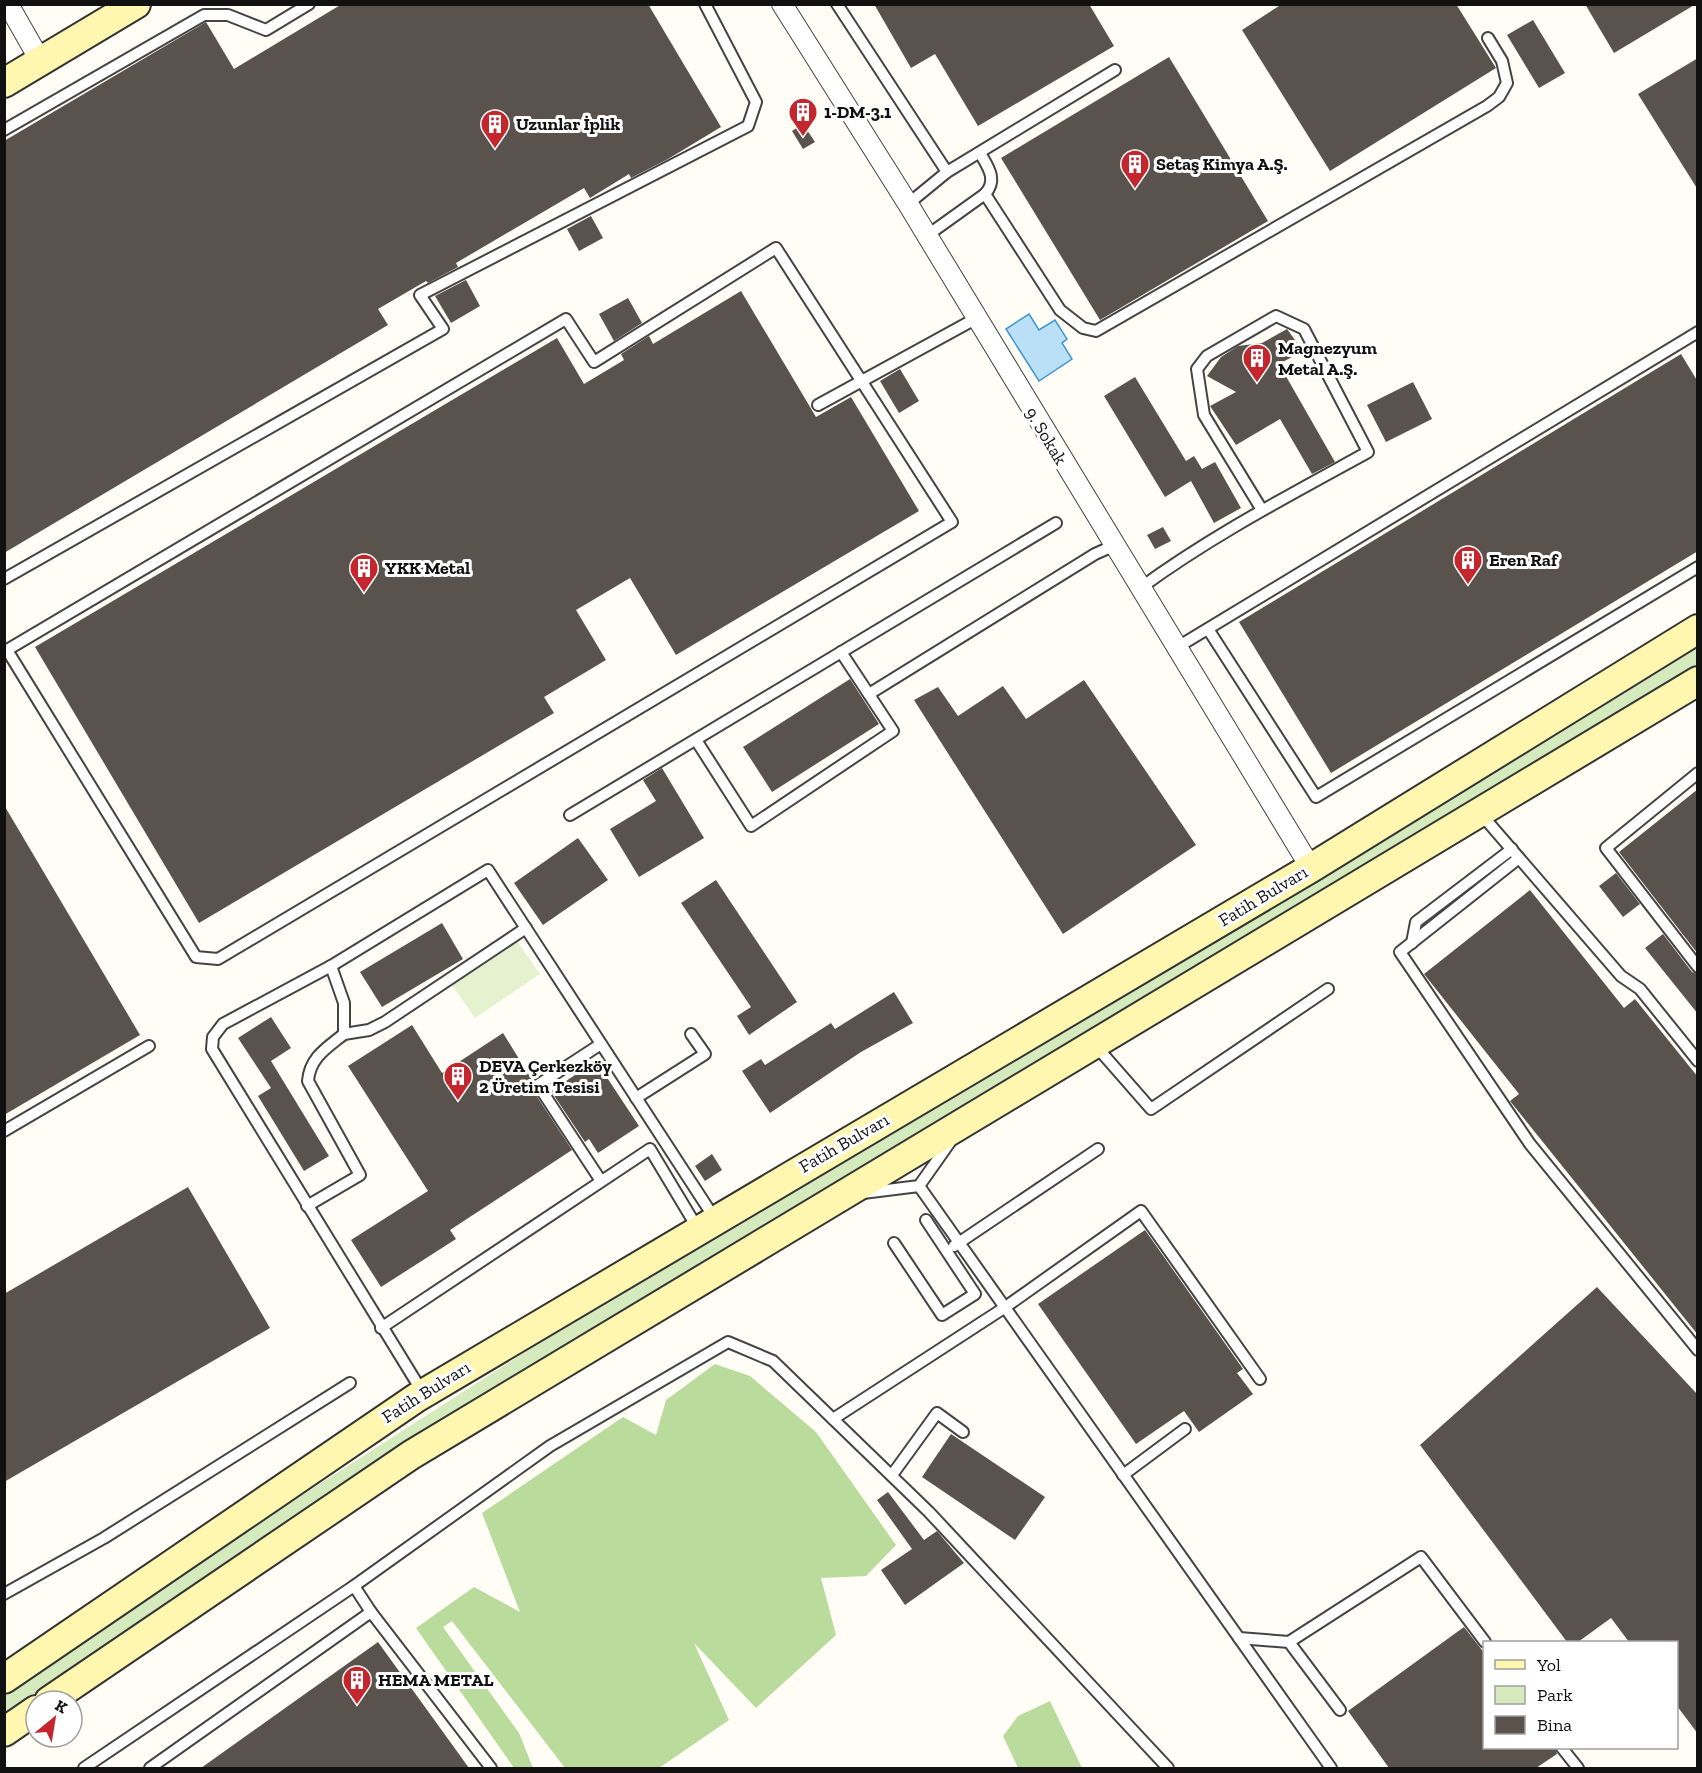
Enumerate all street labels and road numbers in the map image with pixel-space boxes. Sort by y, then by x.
street label: 9. Sokak [1020,403,1072,470]
street label: Fatih Bulvarı [1214,861,1312,931]
street label: Fatih Bulvarı [795,1108,893,1178]
street label: Fatih Bulvarı [378,1356,474,1428]

